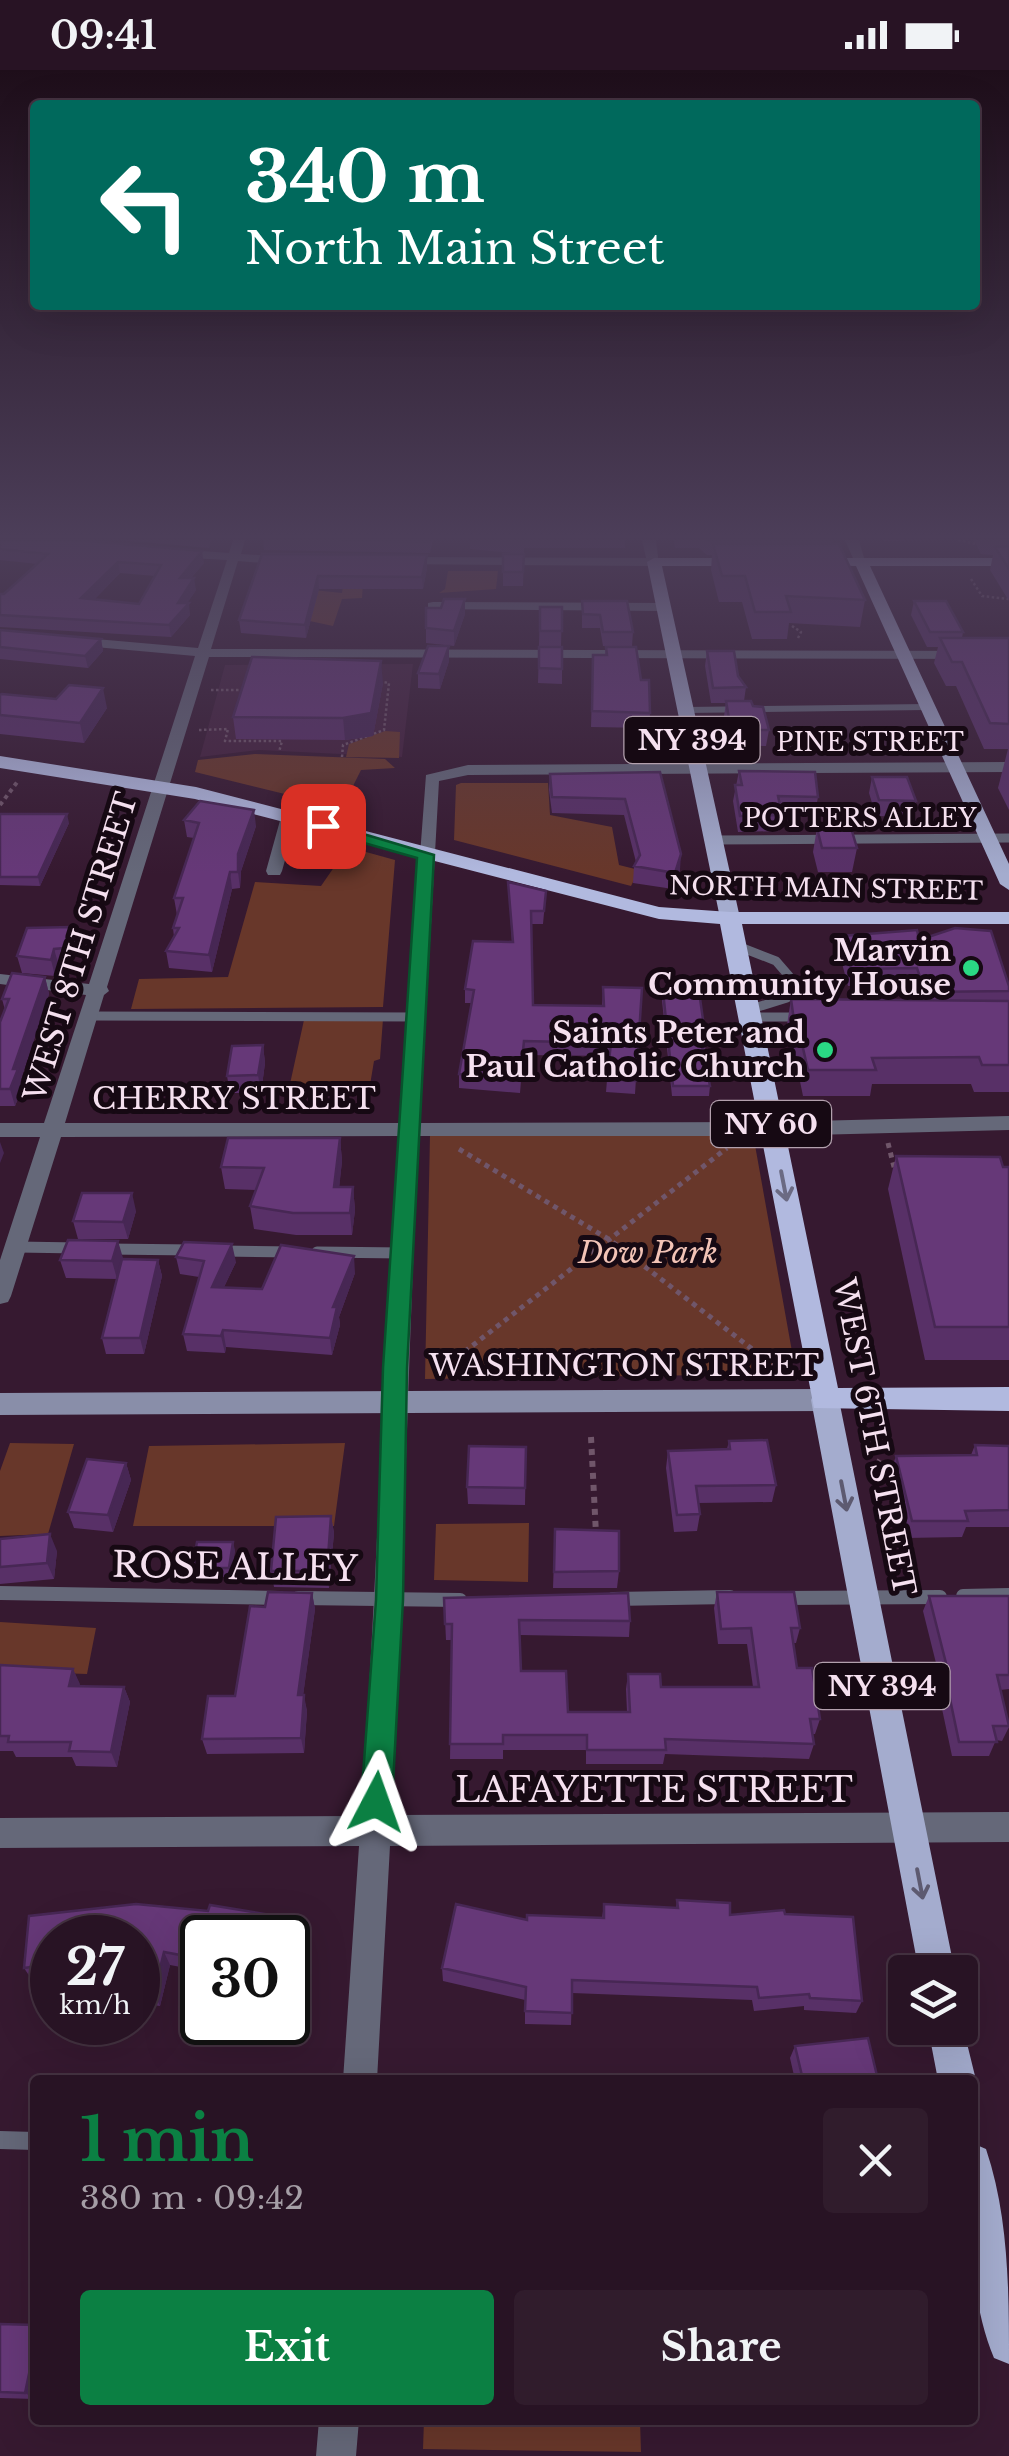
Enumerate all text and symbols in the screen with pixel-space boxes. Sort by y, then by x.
text: 09:41 [50,12,157,59]
text: 340 m [245,134,485,221]
icon: left [80,140,210,270]
text: North Main Street [245,220,665,276]
road number: NY 394 [624,717,760,763]
street label: PINE STREET [776,727,964,758]
pin [281,784,366,869]
street label: WEST 8TH STREET [16,788,145,1107]
icon: arrive [296,799,351,854]
street label: POTTERS ALLEY [743,803,977,834]
street label: NORTH MAIN STREET [669,870,983,907]
place label: Marvin Community House [648,932,951,1003]
marker: Marvin Community House [960,957,982,979]
place label: Saints Peter and Paul Catholic Church [465,1014,806,1085]
marker: Saints Peter and Paul Catholic Church [814,1039,836,1061]
street label: CHERRY STREET [92,1080,376,1117]
road number: NY 60 [711,1101,831,1147]
one-way arrow [775,1169,794,1201]
park label: Dow Park [577,1234,718,1271]
street label: WEST 6TH STREET [825,1274,923,1599]
street label: WASHINGTON STREET [428,1347,819,1384]
one-way arrow [836,1479,855,1511]
street label: ROSE ALLEY [112,1543,359,1590]
road number: NY 394 [814,1663,950,1709]
position arrow [324,1750,428,1854]
street label: LAFAYETTE STREET [455,1768,853,1811]
one-way arrow [911,1867,930,1900]
speed limit sign: 30 [180,1915,310,2045]
text: 27 [66,1936,124,1999]
map controls [888,1955,978,2045]
button: layers [888,1955,978,2045]
text: km/h [60,1990,130,2021]
text: 1 min [80,2103,254,2177]
button: close [823,2108,928,2213]
text: 380 m · 09:42 [80,2178,304,2218]
button: Exit [80,2290,494,2405]
button: Share [514,2290,928,2405]

